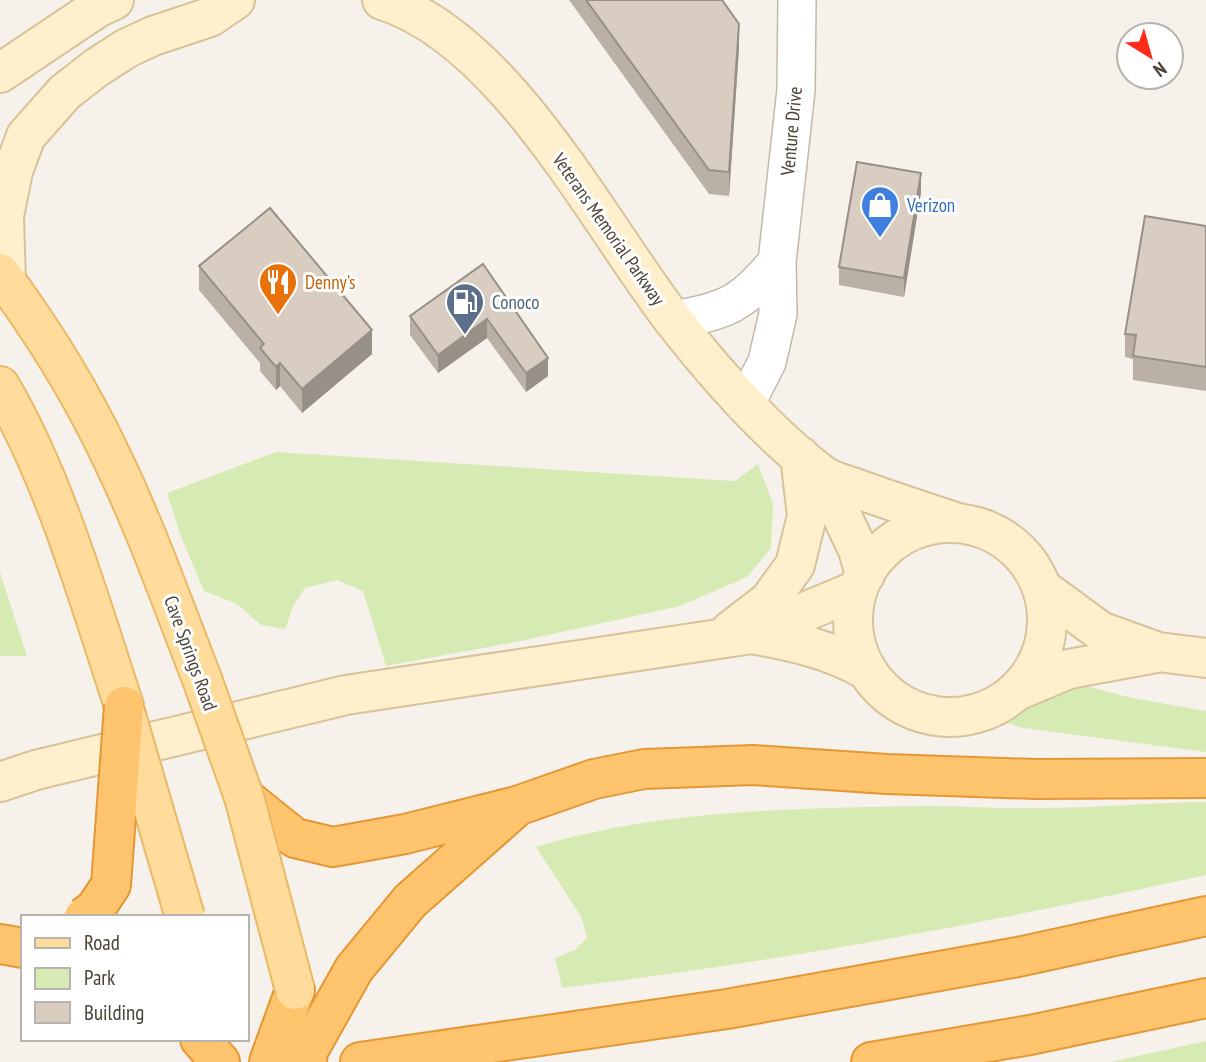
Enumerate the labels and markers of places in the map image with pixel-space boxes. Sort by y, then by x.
shop icon: Verizon [859,184,901,239]
place label: Verizon [906,193,955,217]
restaurant icon: Denny's [257,261,299,316]
place label: Denny's [305,270,356,294]
fuel station icon: Conoco [444,281,486,336]
place label: Conoco [492,290,540,314]

